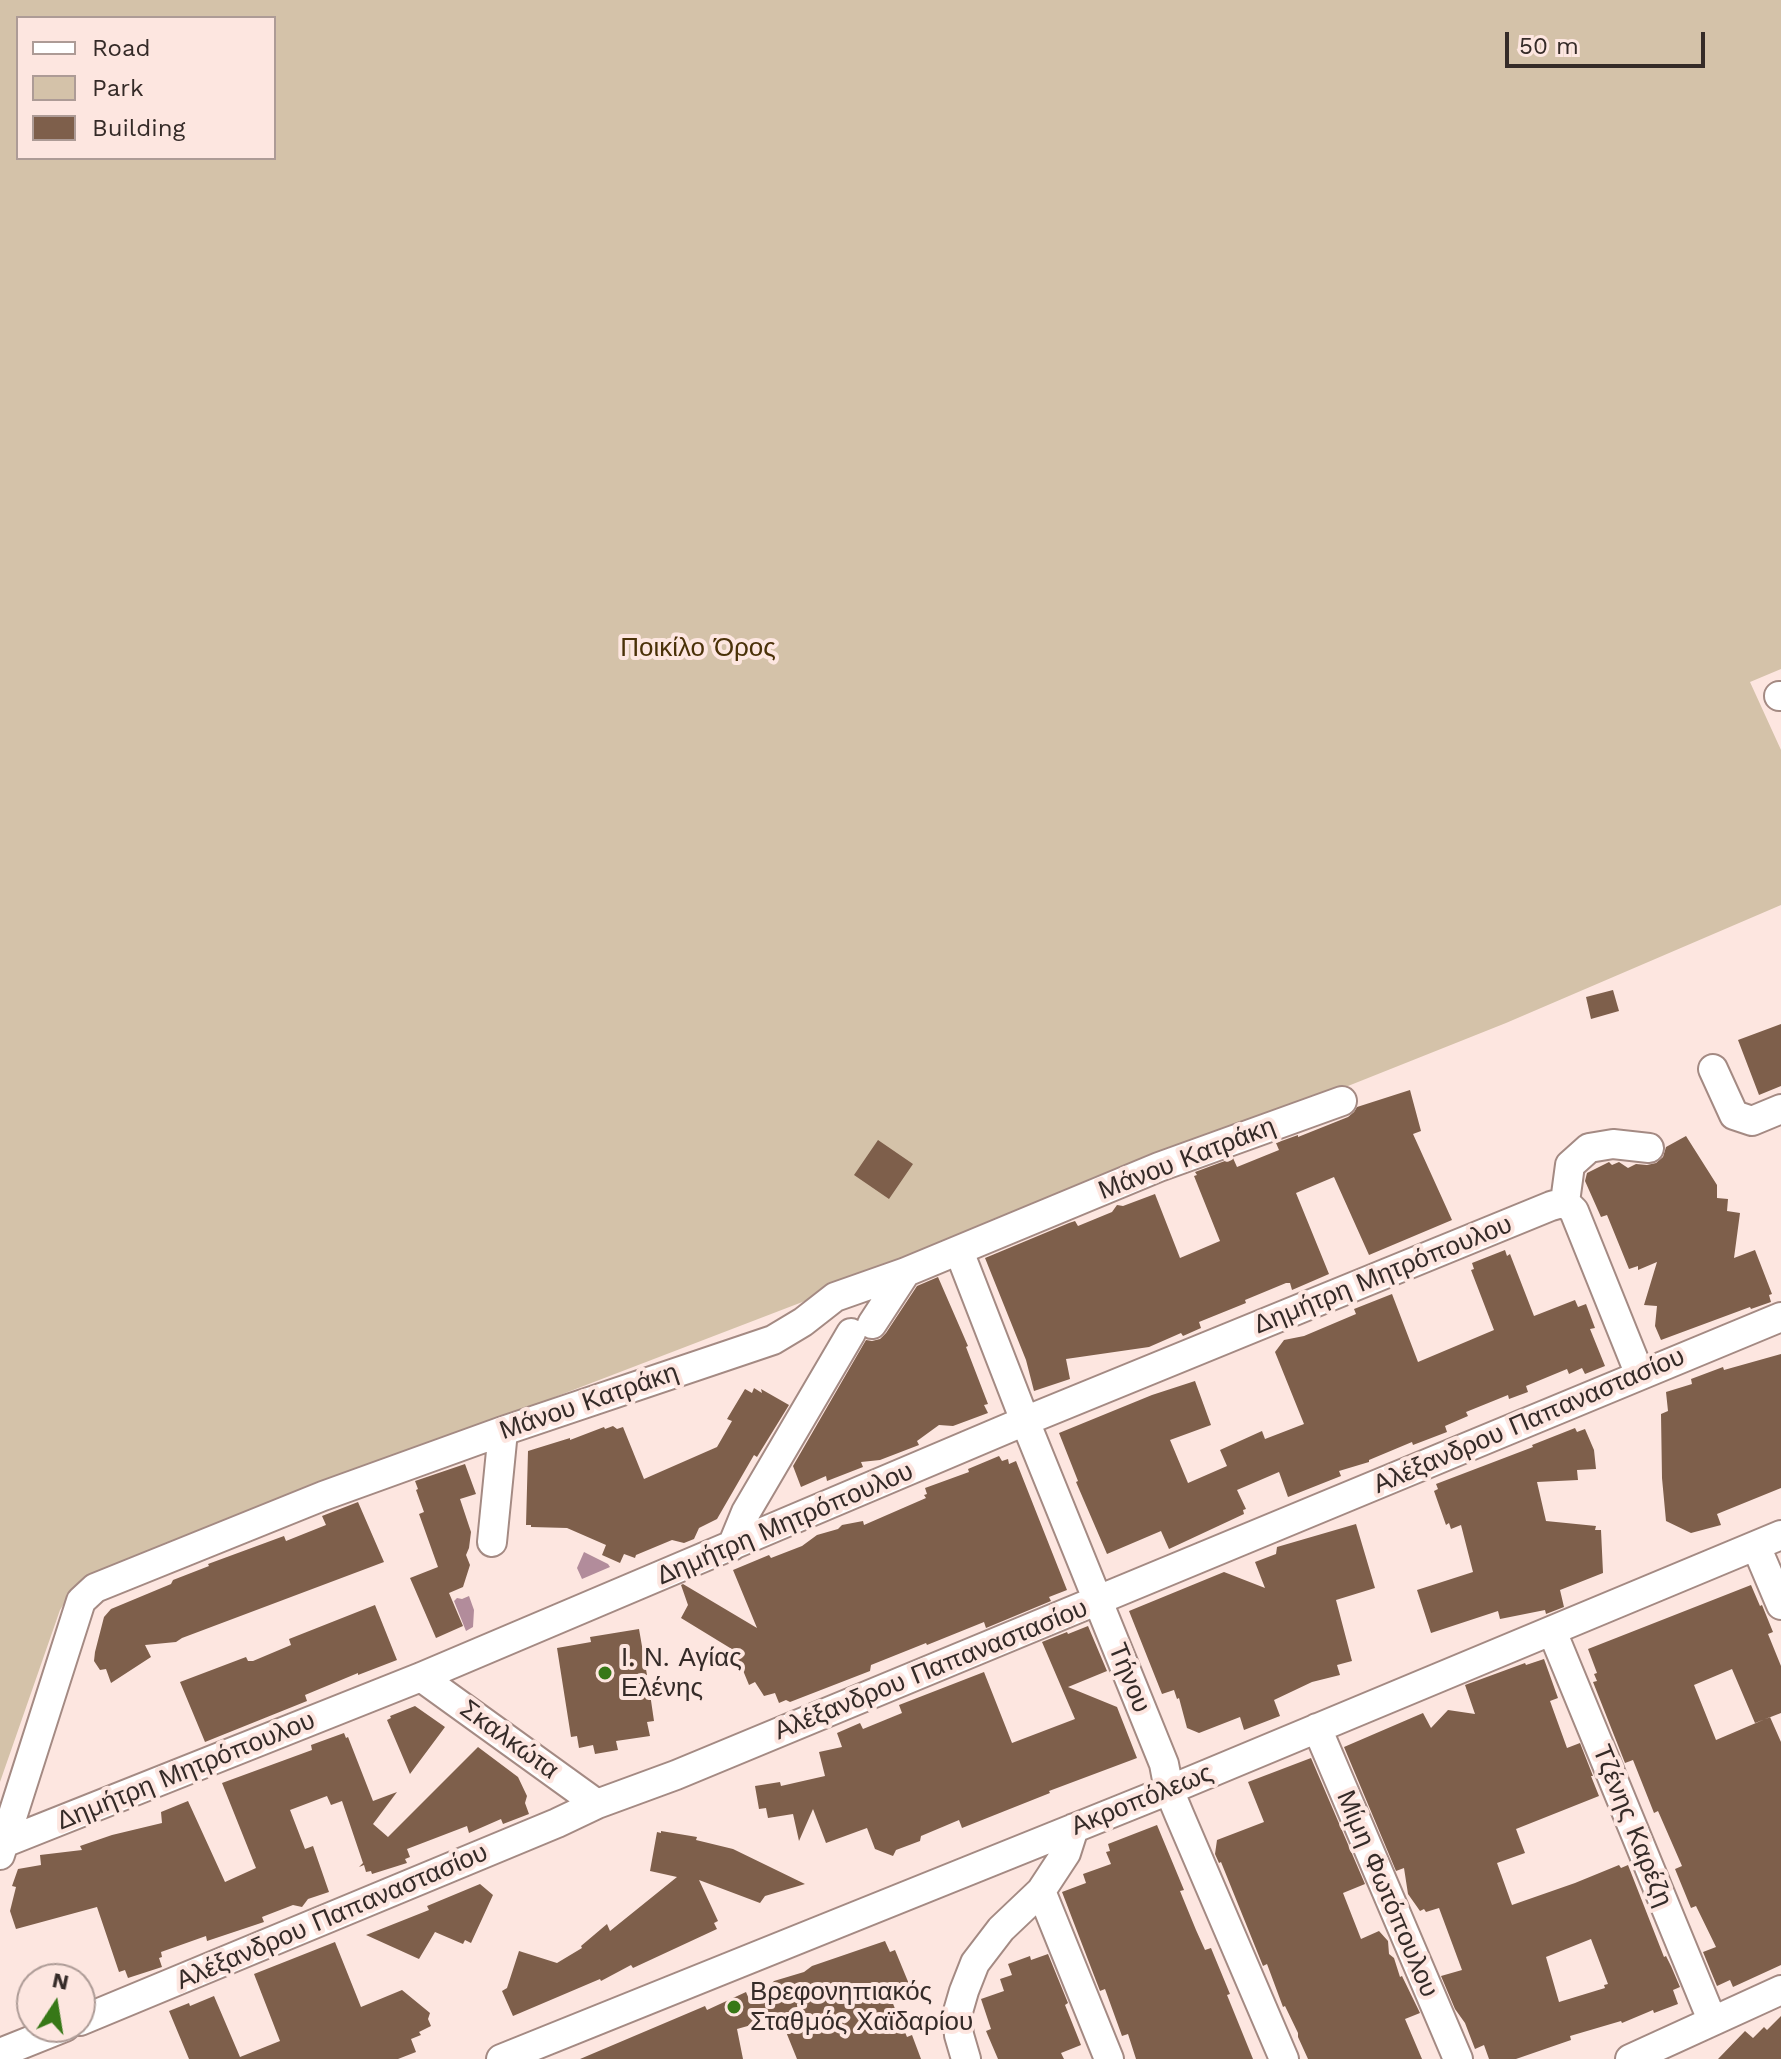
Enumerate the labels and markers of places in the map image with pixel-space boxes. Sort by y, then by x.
place label: Ι. Ν. Αγίας Ελένης [621,1642,742,1704]
marker: Ι. Ν. Αγίας Ελένης [596,1664,614,1682]
place label: Βρεφονηπιακός Σταθμός Χαϊδαρίου [750,1976,973,2038]
marker: Βρεφονηπιακός Σταθμός Χαϊδαρίου [725,1998,743,2016]

